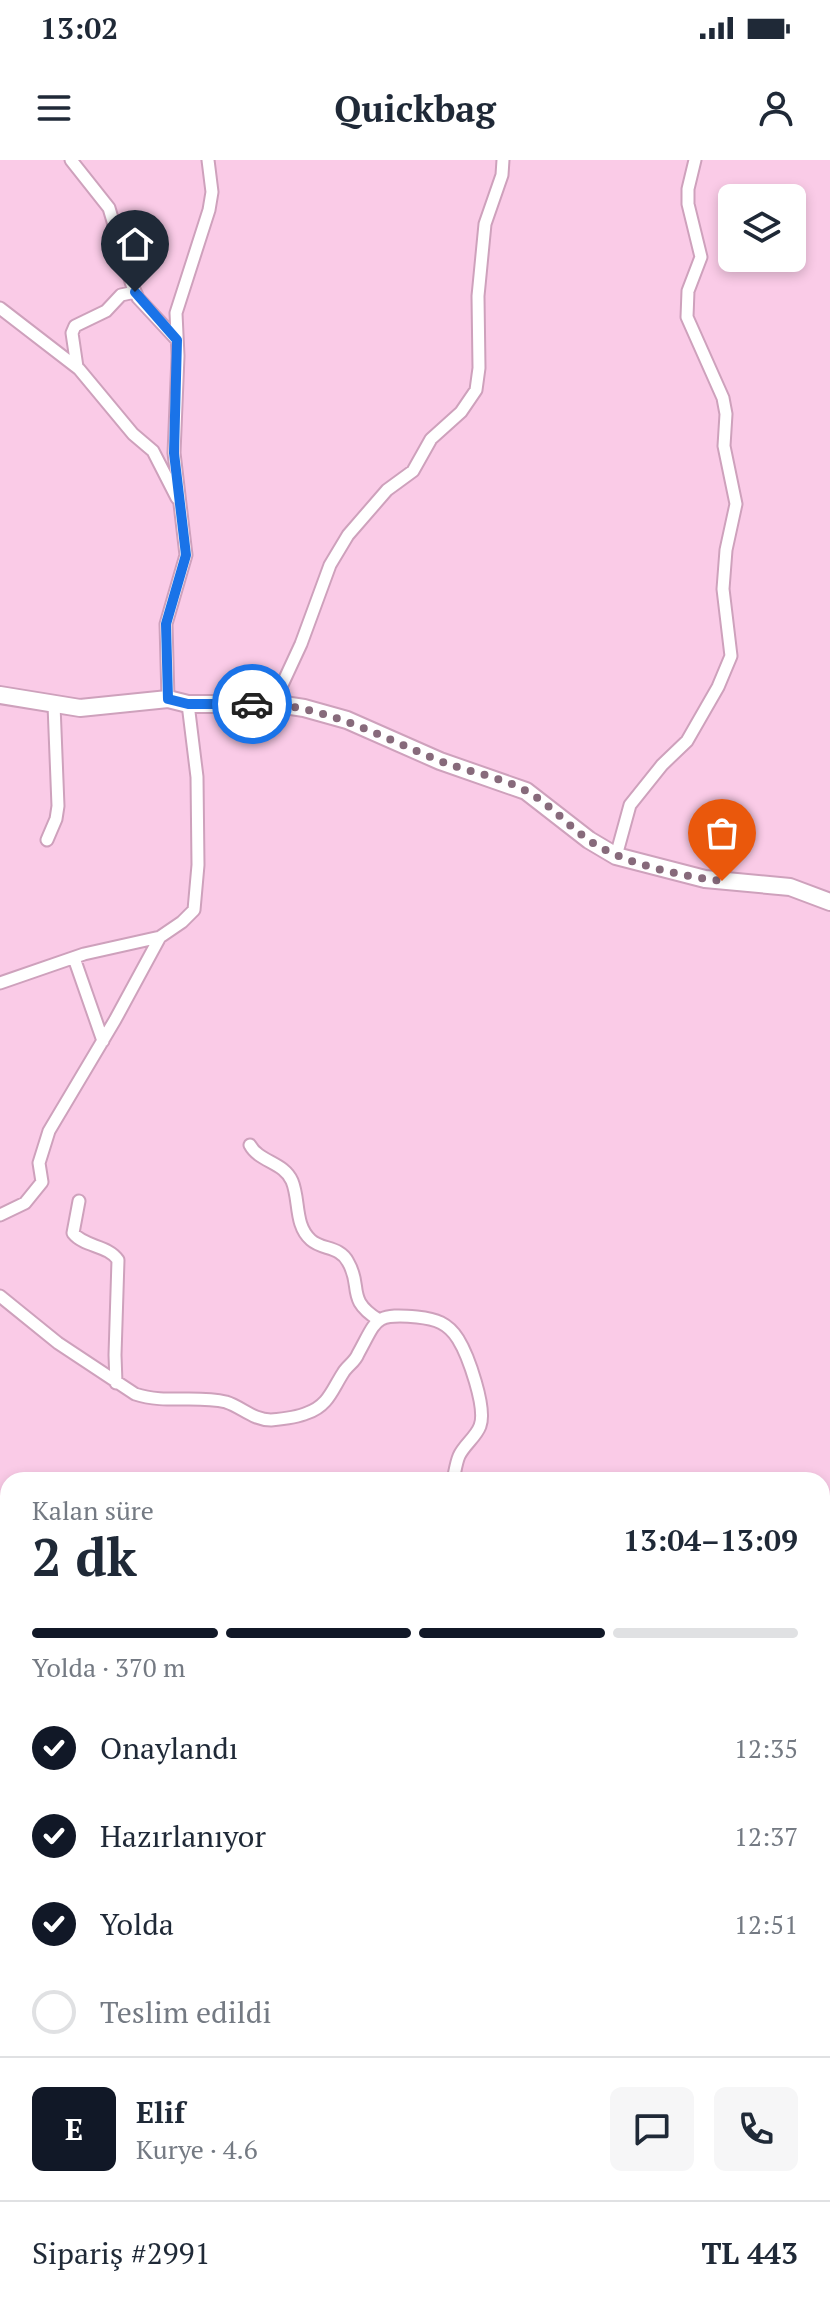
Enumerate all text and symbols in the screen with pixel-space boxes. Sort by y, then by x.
text: 13:02 [40,8,118,48]
text: Quickbag [334,85,496,132]
icon: menu [32,86,76,130]
icon: person [754,86,798,130]
map controls [718,184,806,272]
button: layers [718,184,806,272]
pin [101,210,169,292]
icon: home [113,222,157,266]
courier [212,664,292,744]
icon: car [230,682,274,726]
pin [688,799,756,881]
icon: bag [700,811,744,855]
text: Kalan süre [32,1493,154,1527]
text: 13:04–13:09 [623,1520,798,1560]
text: 2 dk [32,1522,137,1591]
text: Yolda · 370 m [32,1650,185,1684]
icon: check [32,1726,76,1770]
text: Onaylandı [100,1728,238,1768]
text: 12:35 [734,1731,798,1765]
icon: check [32,1814,76,1858]
text: Hazırlanıyor [100,1816,266,1856]
text: 12:37 [734,1819,798,1853]
icon: check [32,1902,76,1946]
text: Yolda [100,1904,174,1944]
text: 12:51 [734,1907,798,1941]
text: Teslim edildi [100,1992,271,2032]
button: chat [610,2087,694,2171]
button: phone [714,2087,798,2171]
text: Elif [136,2092,185,2132]
text: E [65,2109,83,2149]
text: Kurye · 4.6 [136,2132,258,2166]
text: Sipariş #2991 [32,2233,211,2273]
text: TL 443 [702,2233,798,2273]

